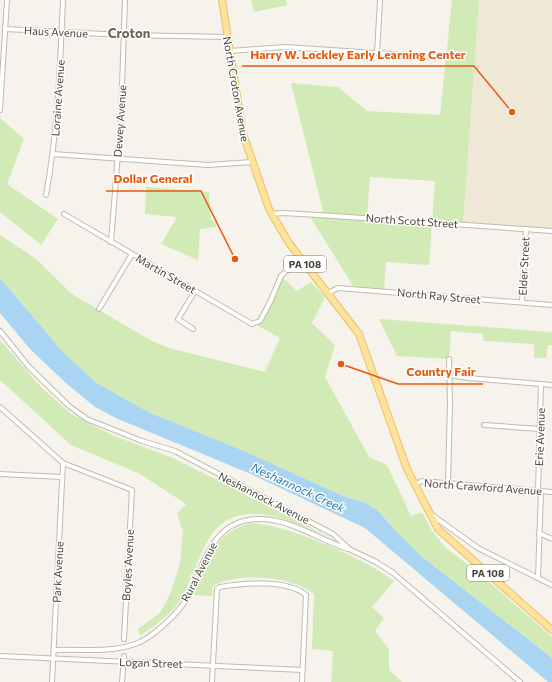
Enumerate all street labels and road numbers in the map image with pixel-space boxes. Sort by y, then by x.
street label: Haus Avenue [24,23,88,40]
street label: North Croton Avenue [221,35,252,143]
street label: Loraine Avenue [48,59,67,137]
street label: Dewey Avenue [110,84,129,158]
street label: North Scott Street [365,211,459,230]
street label: Elder Street [515,236,532,296]
street label: Martin Street [134,251,199,296]
road number: PA 108 [284,256,326,272]
street label: North Ray Street [397,285,482,306]
street label: Erie Avenue [532,407,547,466]
street label: Neshannock Avenue [216,469,312,526]
street label: North Crawford Avenue [424,476,543,497]
street label: Boyles Avenue [119,529,136,601]
street label: Rural Avenue [178,540,219,604]
street label: Park Avenue [49,541,66,603]
road number: PA 108 [467,565,509,581]
street label: Logan Street [119,655,184,670]

